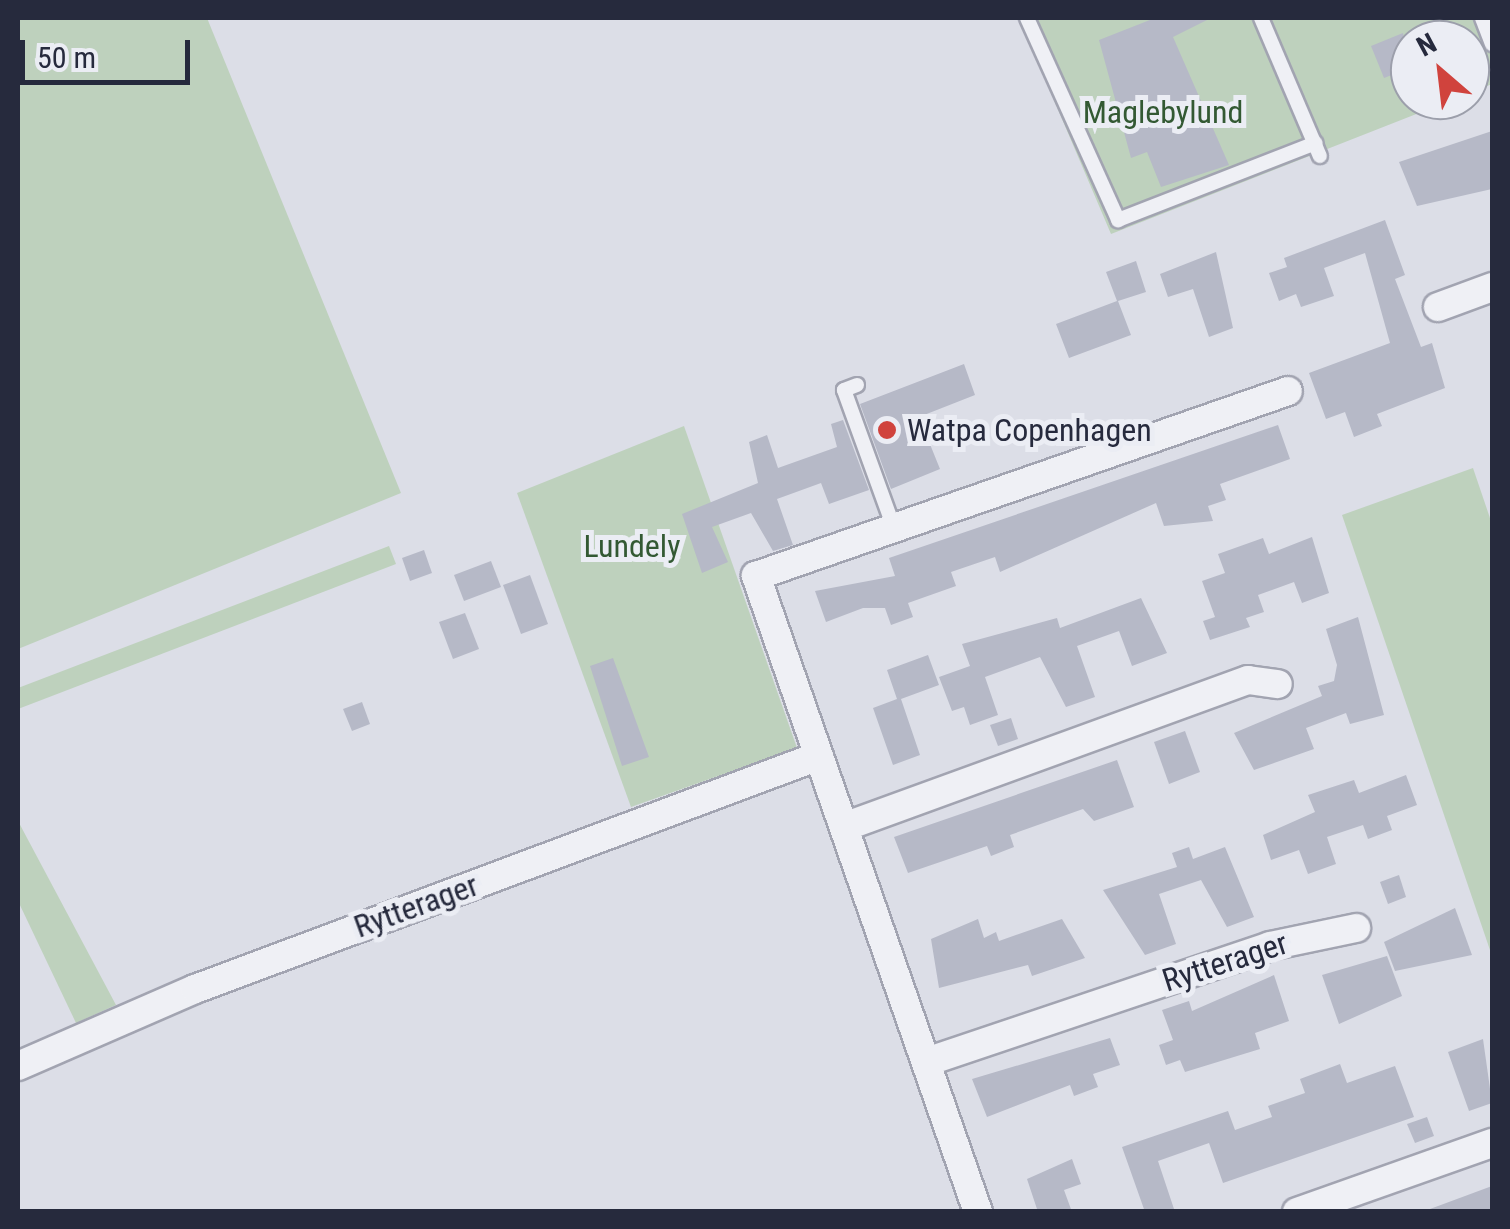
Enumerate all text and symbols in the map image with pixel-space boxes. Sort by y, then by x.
scale bar [25,20,195,82]
north arrow [1390,20,1490,120]
text: N [1411,26,1442,63]
text: 50 m [37,40,96,75]
park label: Maglebylund [1083,93,1243,131]
place label: Watpa Copenhagen [907,411,1152,449]
marker: Watpa Copenhagen [876,419,898,441]
park label: Lundely [583,527,681,565]
street label: Rytterager [349,866,483,946]
street label: Rytterager [1158,924,1292,1000]

